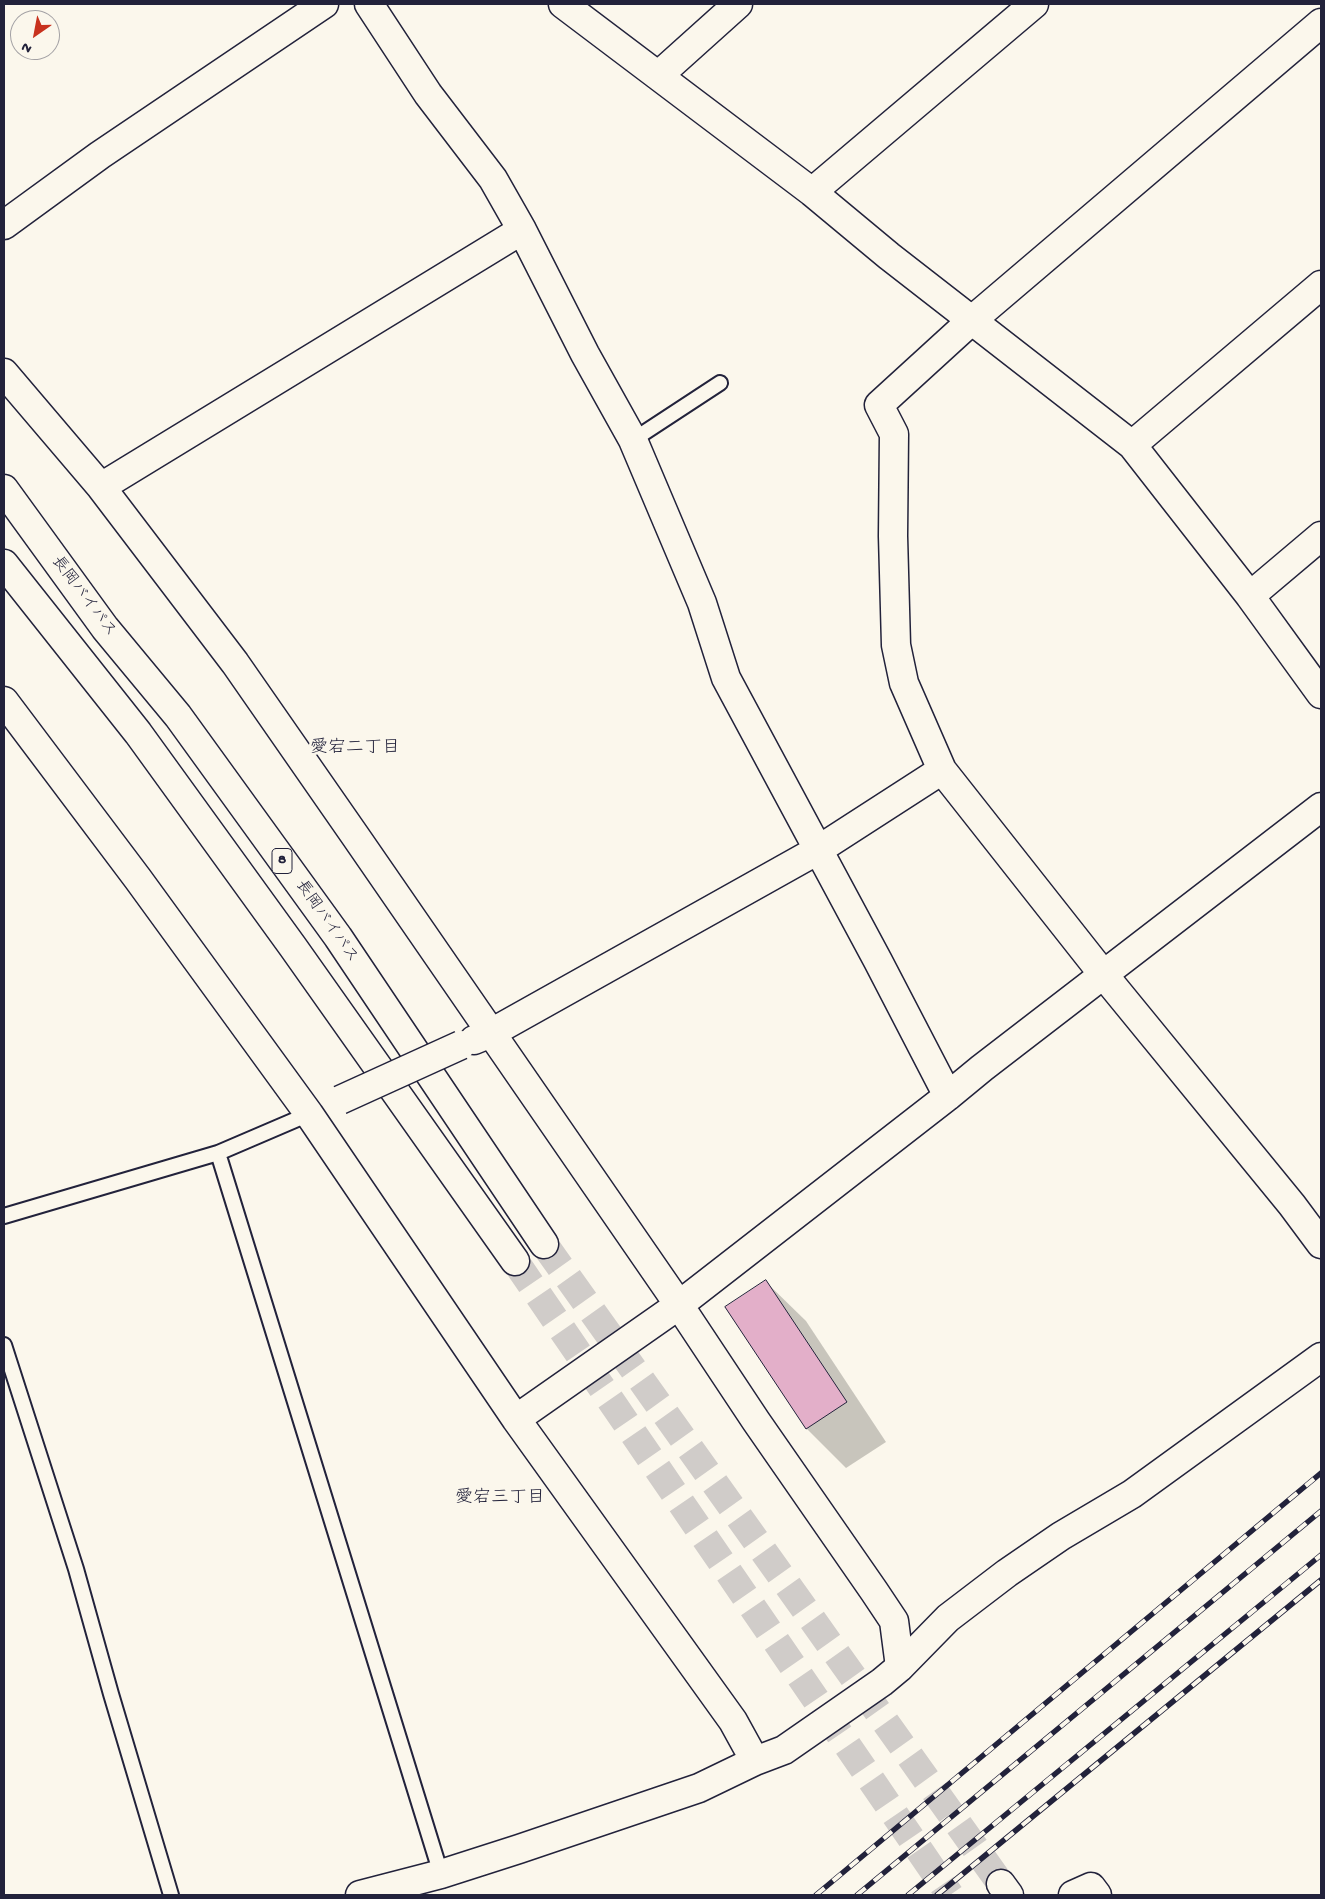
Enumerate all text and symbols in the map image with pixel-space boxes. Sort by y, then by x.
north arrow [10,10,60,60]
text: N [19,38,36,57]
street label: 長岡バイパス [46,553,120,641]
district label: 愛宕二丁目 [310,738,400,760]
road number: 8 [272,848,292,874]
street label: 長岡バイパス [291,877,361,967]
district label: 愛宕三丁目 [455,1488,545,1510]

